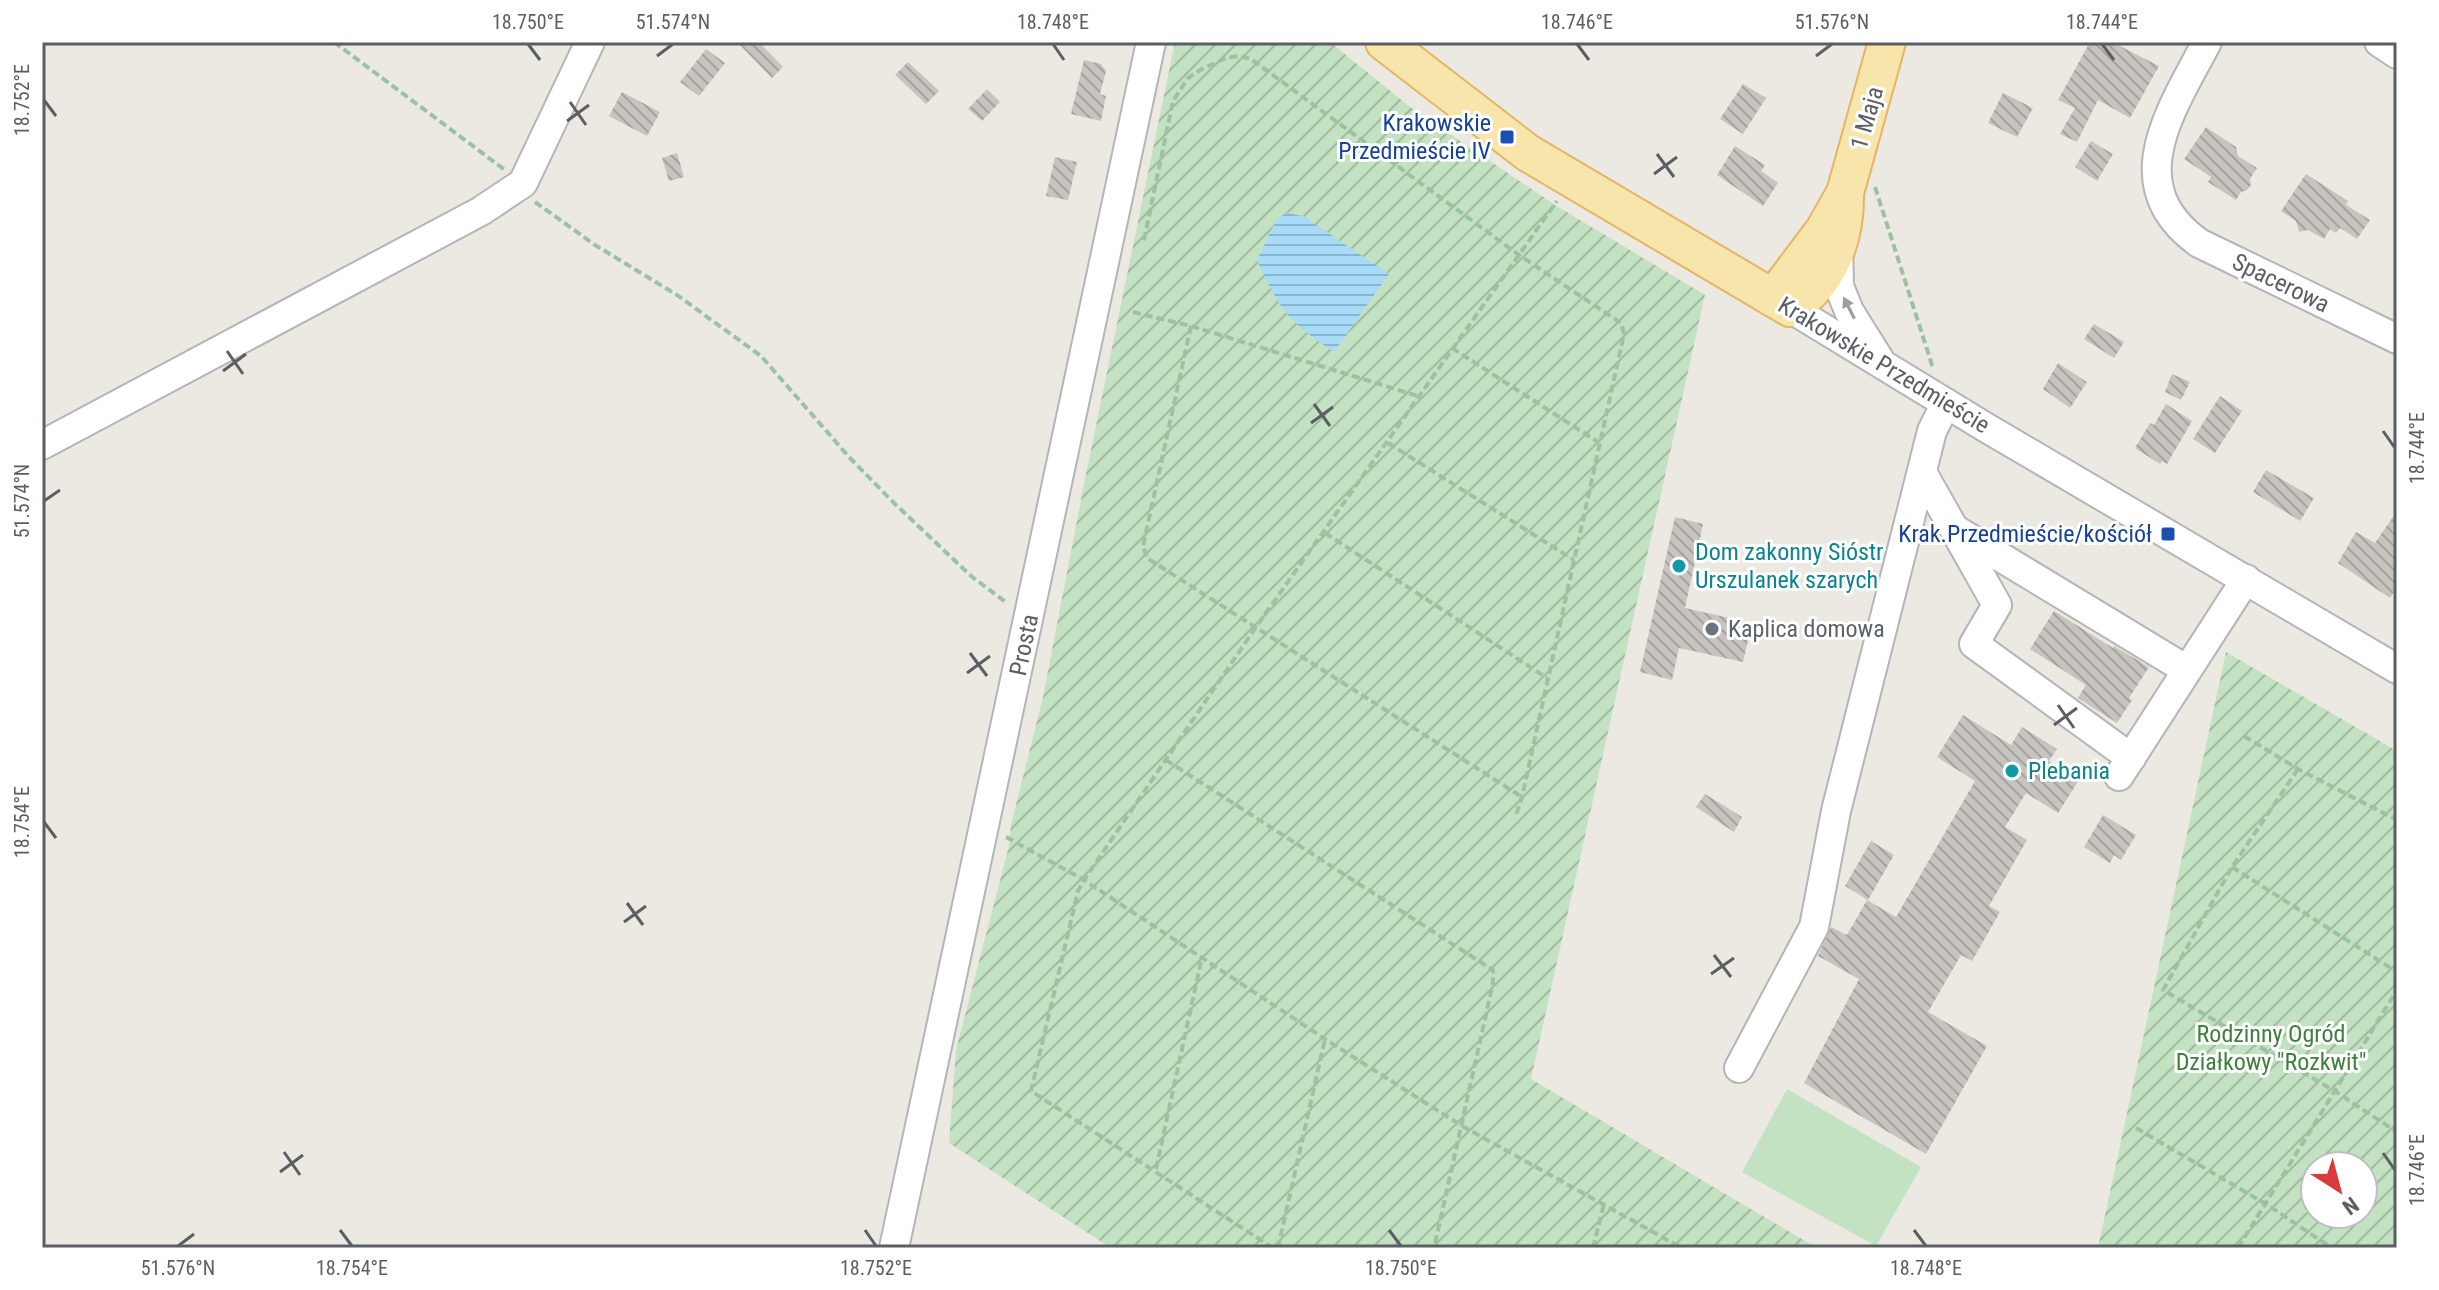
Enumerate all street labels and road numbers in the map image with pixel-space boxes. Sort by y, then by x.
street label: 1 Maja [1845,83,1889,153]
street label: Spacerowa [2228,248,2334,318]
street label: Krakowskie Przedmieście [1773,291,1995,439]
street label: Prosta [1004,612,1044,678]

